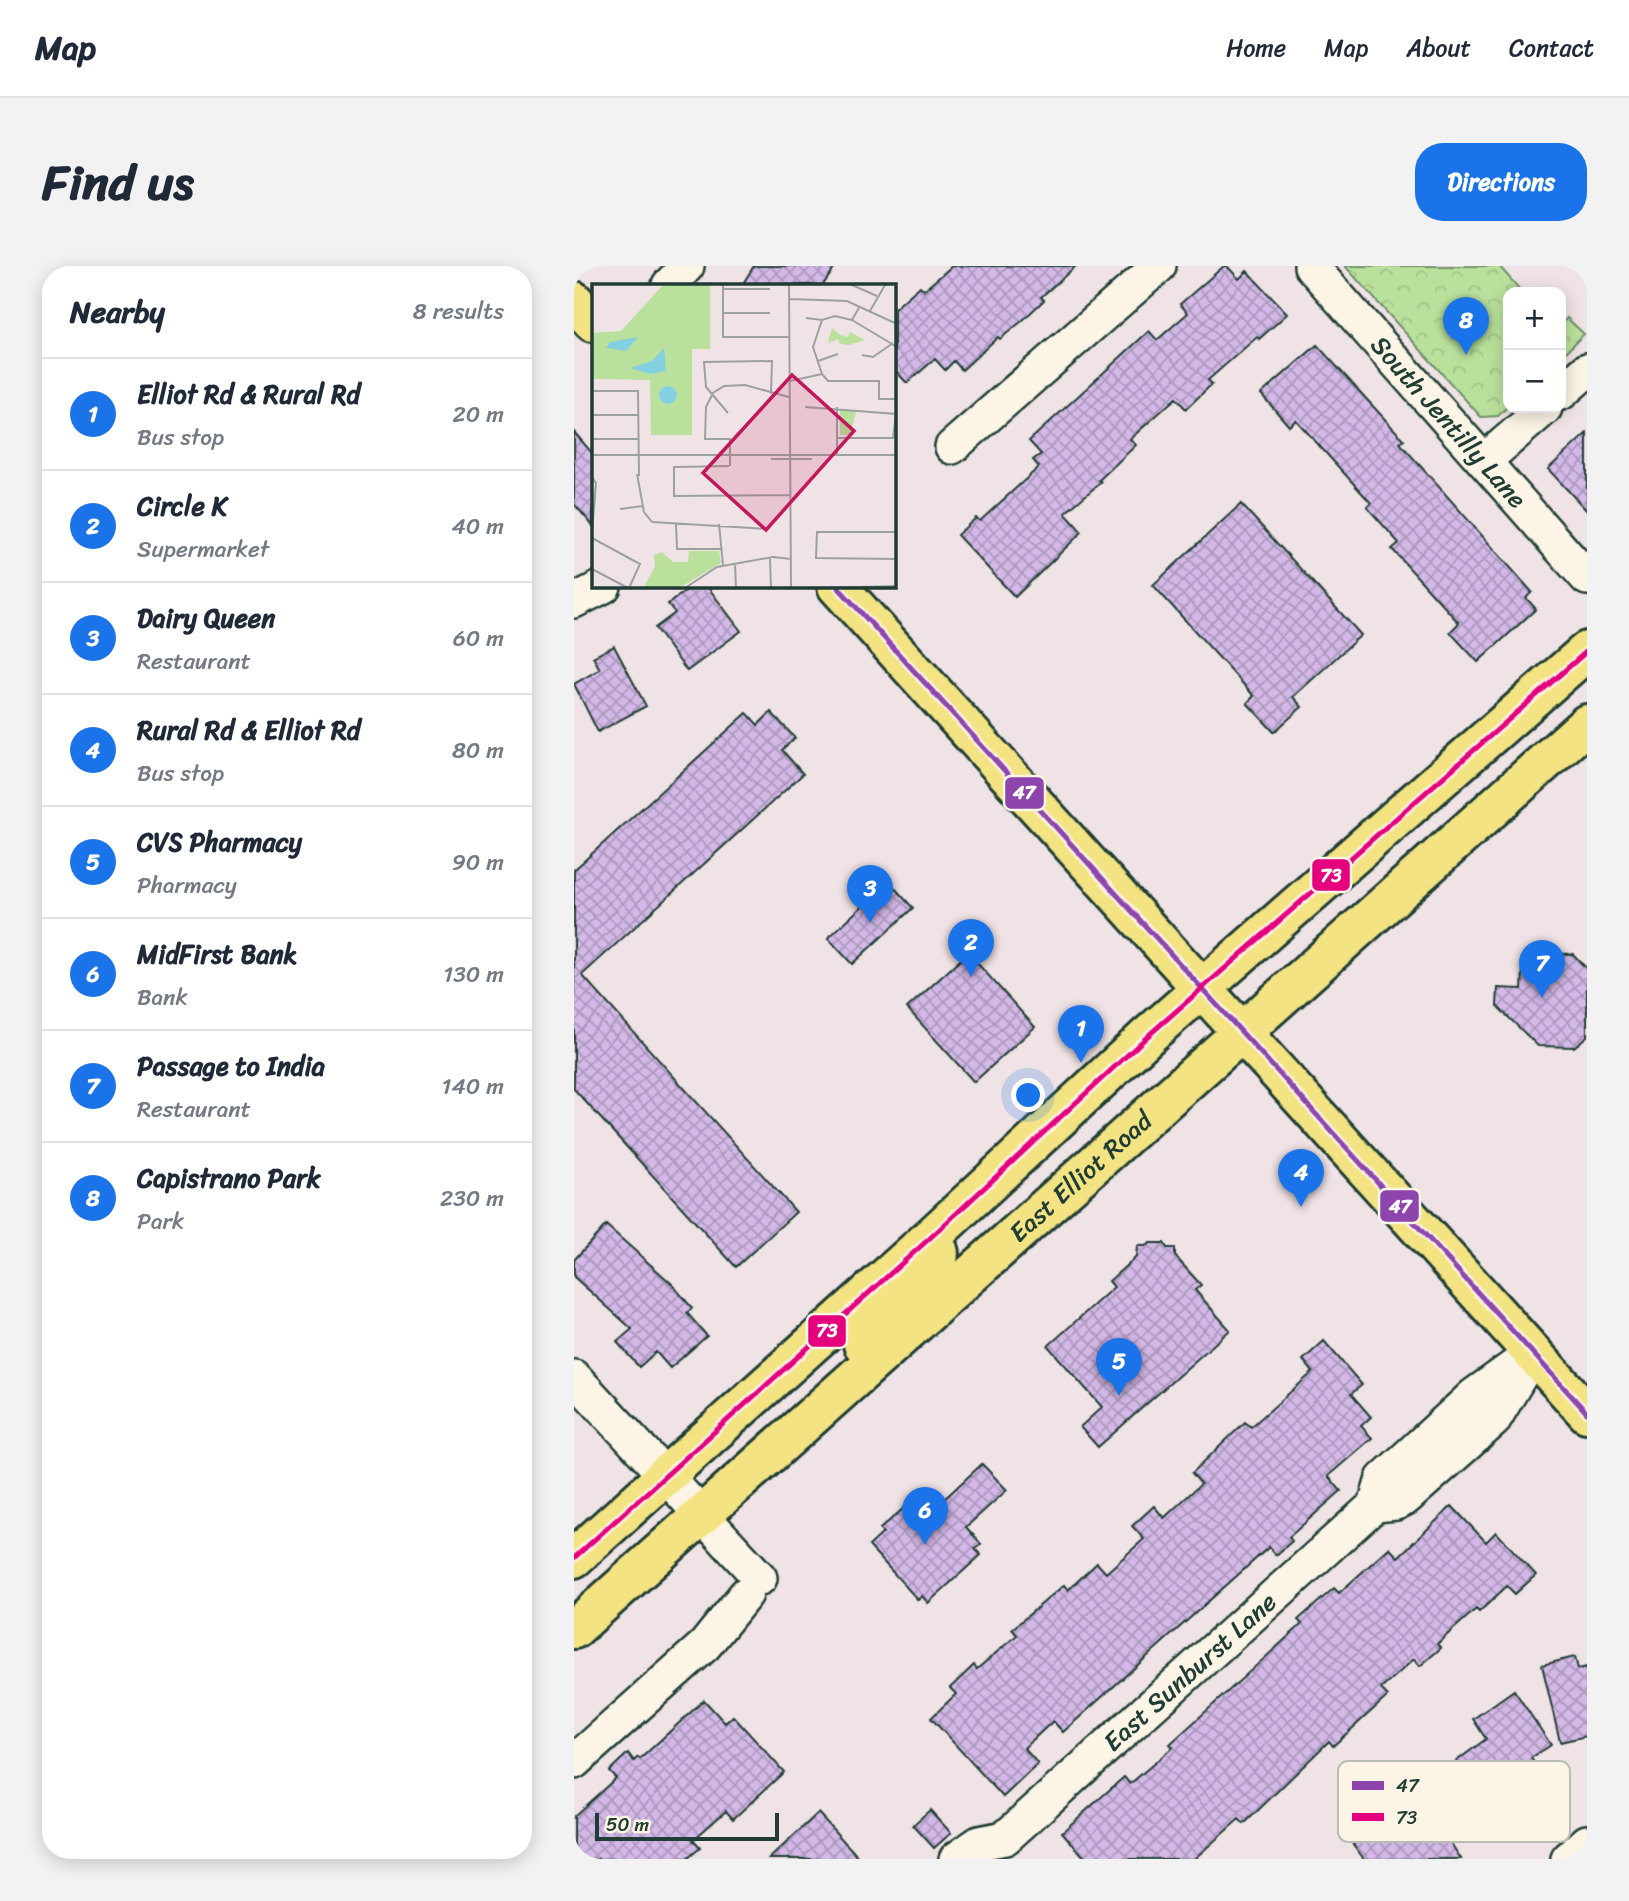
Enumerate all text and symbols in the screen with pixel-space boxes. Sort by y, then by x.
text: Map [35,19,96,77]
text: Home [1226,27,1286,69]
text: Map [1324,27,1368,69]
text: About [1406,27,1471,69]
text: Contact [1509,27,1594,69]
text: Find us [42,139,194,226]
button: Directions [1415,143,1587,221]
inset map [592,284,896,588]
text: Nearby [70,285,165,339]
map controls [1503,287,1566,413]
button: + [1503,287,1566,350]
text: 8 results [413,291,504,332]
pin: 8 [1443,297,1489,355]
street label: South Jentilly Lane [1359,324,1539,520]
button: − [1503,350,1566,413]
text: Elliot Rd & Rural Rd [137,371,360,417]
text: 1 [88,394,98,435]
text: 20 m [453,394,504,435]
text: Bus stop [137,417,224,458]
text: Circle K [137,483,227,529]
text: 2 [86,506,100,547]
text: 40 m [451,506,504,547]
text: Supermarket [137,529,269,570]
text: Dairy Queen [137,595,275,641]
text: 3 [87,618,99,659]
text: 60 m [453,618,504,659]
text: Restaurant [137,641,251,682]
text: Rural Rd & Elliot Rd [137,707,360,753]
text: 4 [86,730,100,771]
text: 80 m [452,730,504,771]
text: Bus stop [137,753,224,794]
line badge: 47 [1004,776,1045,810]
text: 47 [1012,776,1038,809]
text: CVS Pharmacy [137,819,302,865]
text: 5 [86,842,100,883]
text: 90 m [452,842,504,883]
line badge: 73 [1311,858,1351,892]
text: 73 [1320,859,1342,892]
text: Pharmacy [137,865,237,906]
pin: 3 [847,865,893,923]
pin: 2 [948,919,994,977]
text: MidFirst Bank [137,931,297,977]
pin: 7 [1519,940,1565,998]
text: 6 [86,954,100,995]
text: 130 m [443,954,504,995]
text: Bank [137,977,188,1018]
pin: 1 [1058,1005,1104,1063]
text: Passage to India [137,1043,325,1089]
text: 7 [86,1066,100,1107]
text: 140 m [442,1066,504,1107]
your location [1011,1078,1045,1112]
text: Restaurant [137,1089,251,1130]
street label: East Elliot Road [998,1098,1165,1254]
pin: 4 [1278,1149,1324,1207]
text: Capistrano Park [137,1155,321,1201]
text: 8 [86,1178,100,1219]
text: 230 m [440,1178,504,1219]
line badge: 47 [1379,1189,1420,1223]
text: 47 [1388,1190,1414,1223]
text: Park [137,1201,184,1242]
line badge: 73 [807,1314,847,1348]
text: 73 [816,1314,838,1347]
pin: 5 [1096,1338,1142,1396]
pin: 6 [902,1487,948,1545]
street label: East Sunburst Lane [1092,1580,1288,1763]
legend [1338,1761,1570,1842]
text: 47 [1396,1769,1420,1802]
text: 73 [1396,1801,1418,1834]
text: 50 m [606,1808,649,1841]
scale bar [595,1810,779,1842]

